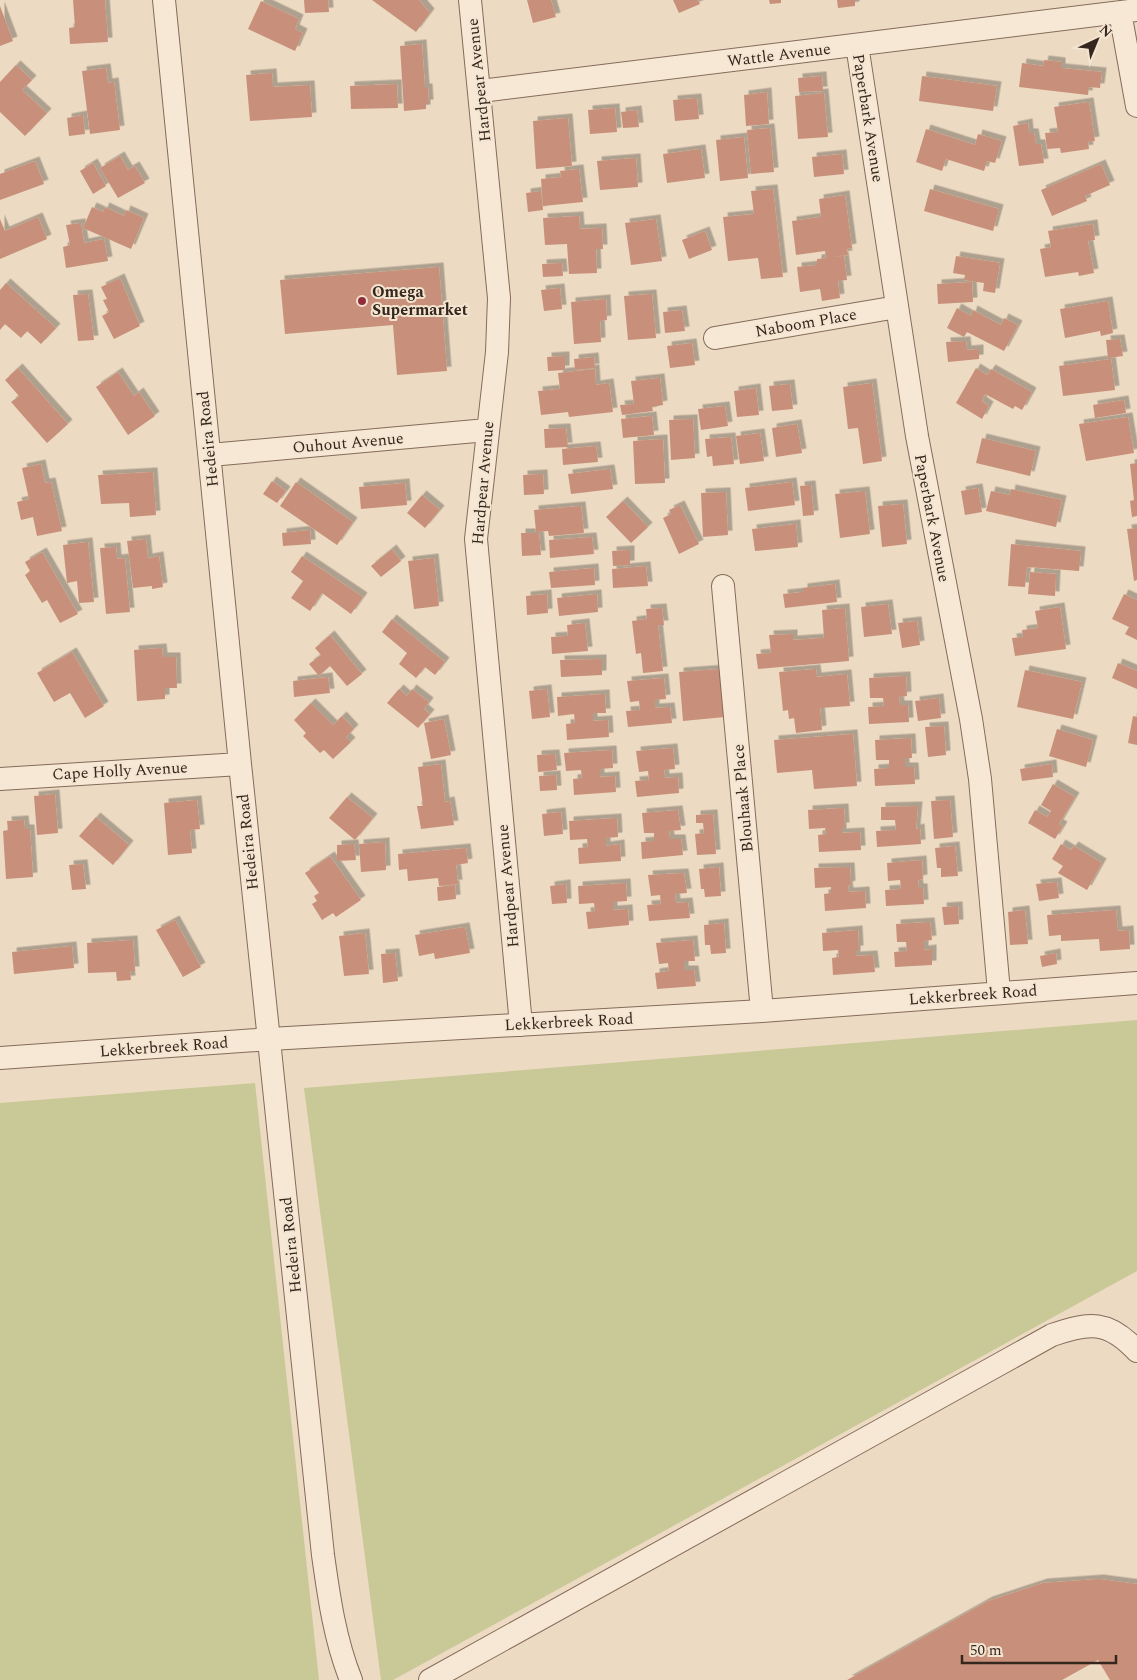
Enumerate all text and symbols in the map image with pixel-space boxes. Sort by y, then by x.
north arrow [1072,15,1122,65]
street label: Hardpear Avenue [461,17,497,143]
text: N [1094,19,1117,43]
street label: Wattle Avenue [726,37,832,73]
street label: Paperbark Avenue [846,52,890,184]
place label: Omega Supermarket [372,280,468,322]
marker: Omega Supermarket [356,295,368,307]
street label: Naboom Place [753,302,859,344]
street label: Hedeira Road [191,390,225,488]
street label: Hardpear Avenue [466,420,500,546]
street label: Ouhout Avenue [292,426,404,460]
street label: Paperbark Avenue [908,452,956,584]
street label: Blouhaak Place [726,743,760,853]
street label: Cape Holly Avenue [52,755,188,787]
street label: Hedeira Road [231,793,265,891]
street label: Hardpear Avenue [491,823,525,949]
street label: Lekkerbreek Road [908,979,1038,1011]
street label: Lekkerbreek Road [504,1007,634,1037]
street label: Lekkerbreek Road [99,1031,229,1063]
street label: Hedeira Road [274,1196,308,1294]
scale bar [962,1632,1116,1664]
text: 50 m [970,1639,1002,1662]

